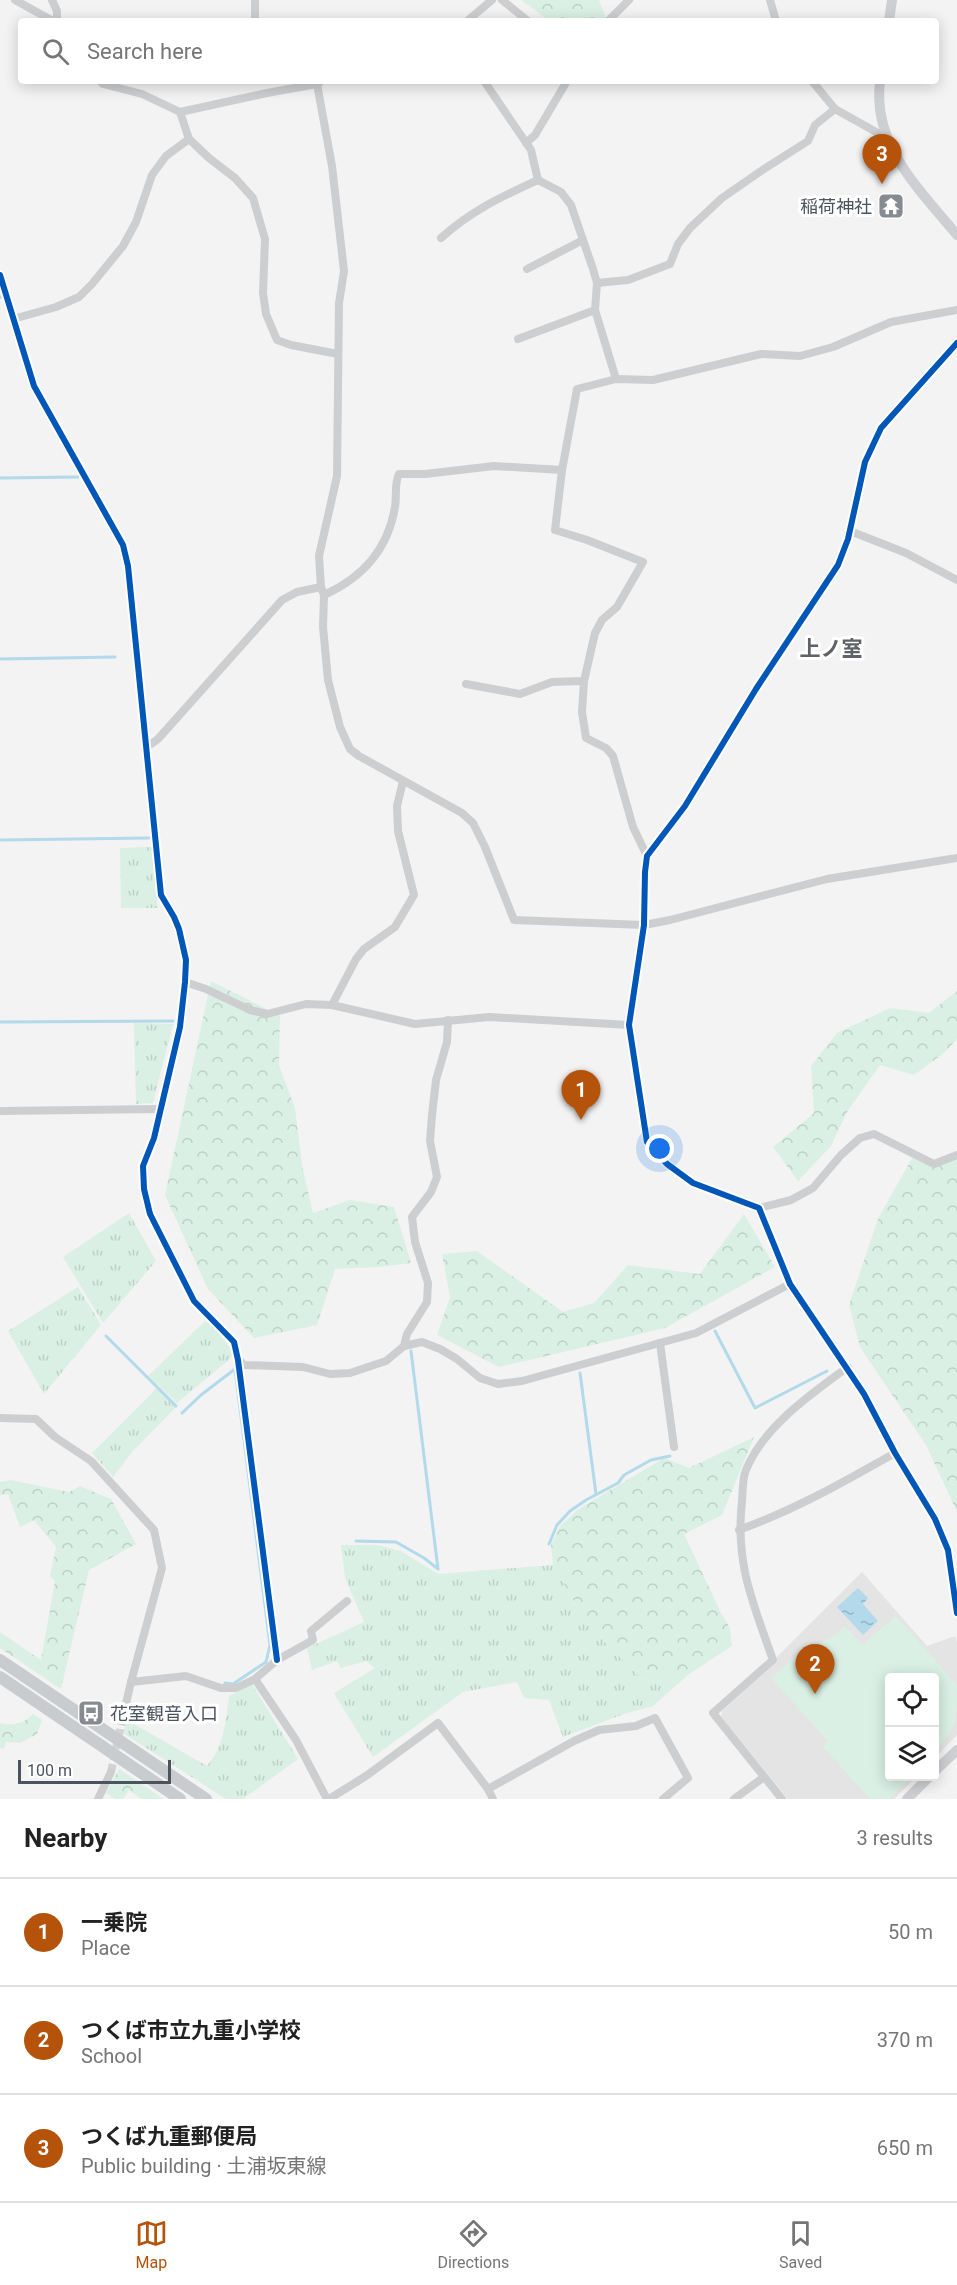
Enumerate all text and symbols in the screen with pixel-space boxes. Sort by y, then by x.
search box [18,18,939,84]
icon: search [39,35,72,68]
text: Search here [87,39,203,64]
pin: 3 [862,134,902,184]
temple icon: 稲荷神社 [876,191,906,221]
place label: 稲荷神社 [800,196,872,217]
district label: 上ノ室 [800,637,863,661]
pin: 1 [562,1070,600,1120]
your location [645,1134,674,1163]
pin: 2 [796,1644,834,1694]
map controls [885,1673,939,1781]
button: locate [885,1673,939,1727]
bus stop icon: 花室観音入口 [76,1698,106,1728]
place label: 花室観音入口 [110,1703,218,1724]
button: layers [885,1727,939,1781]
scale bar [18,1757,171,1784]
text: 100 m [27,1761,72,1780]
text: Nearby [24,1823,107,1853]
text: 3 results [857,1826,933,1850]
text: 一乗院 [81,1910,147,1935]
text: 1 [38,1920,49,1944]
text: 50 m [888,1920,933,1944]
text: Place [81,1936,130,1960]
text: つくば市立九重小学校 [81,2018,301,2043]
text: 2 [38,2028,49,2052]
text: 370 m [877,2028,933,2052]
text: School [81,2044,142,2068]
text: つくば九重郵便局 [81,2124,257,2149]
text: 3 [38,2136,49,2160]
text: 650 m [877,2136,933,2160]
text: Public building · 土浦坂東線 [81,2154,327,2178]
tab: Map [135,2217,168,2272]
tab: Directions [437,2217,509,2272]
tab: Saved [779,2217,822,2272]

